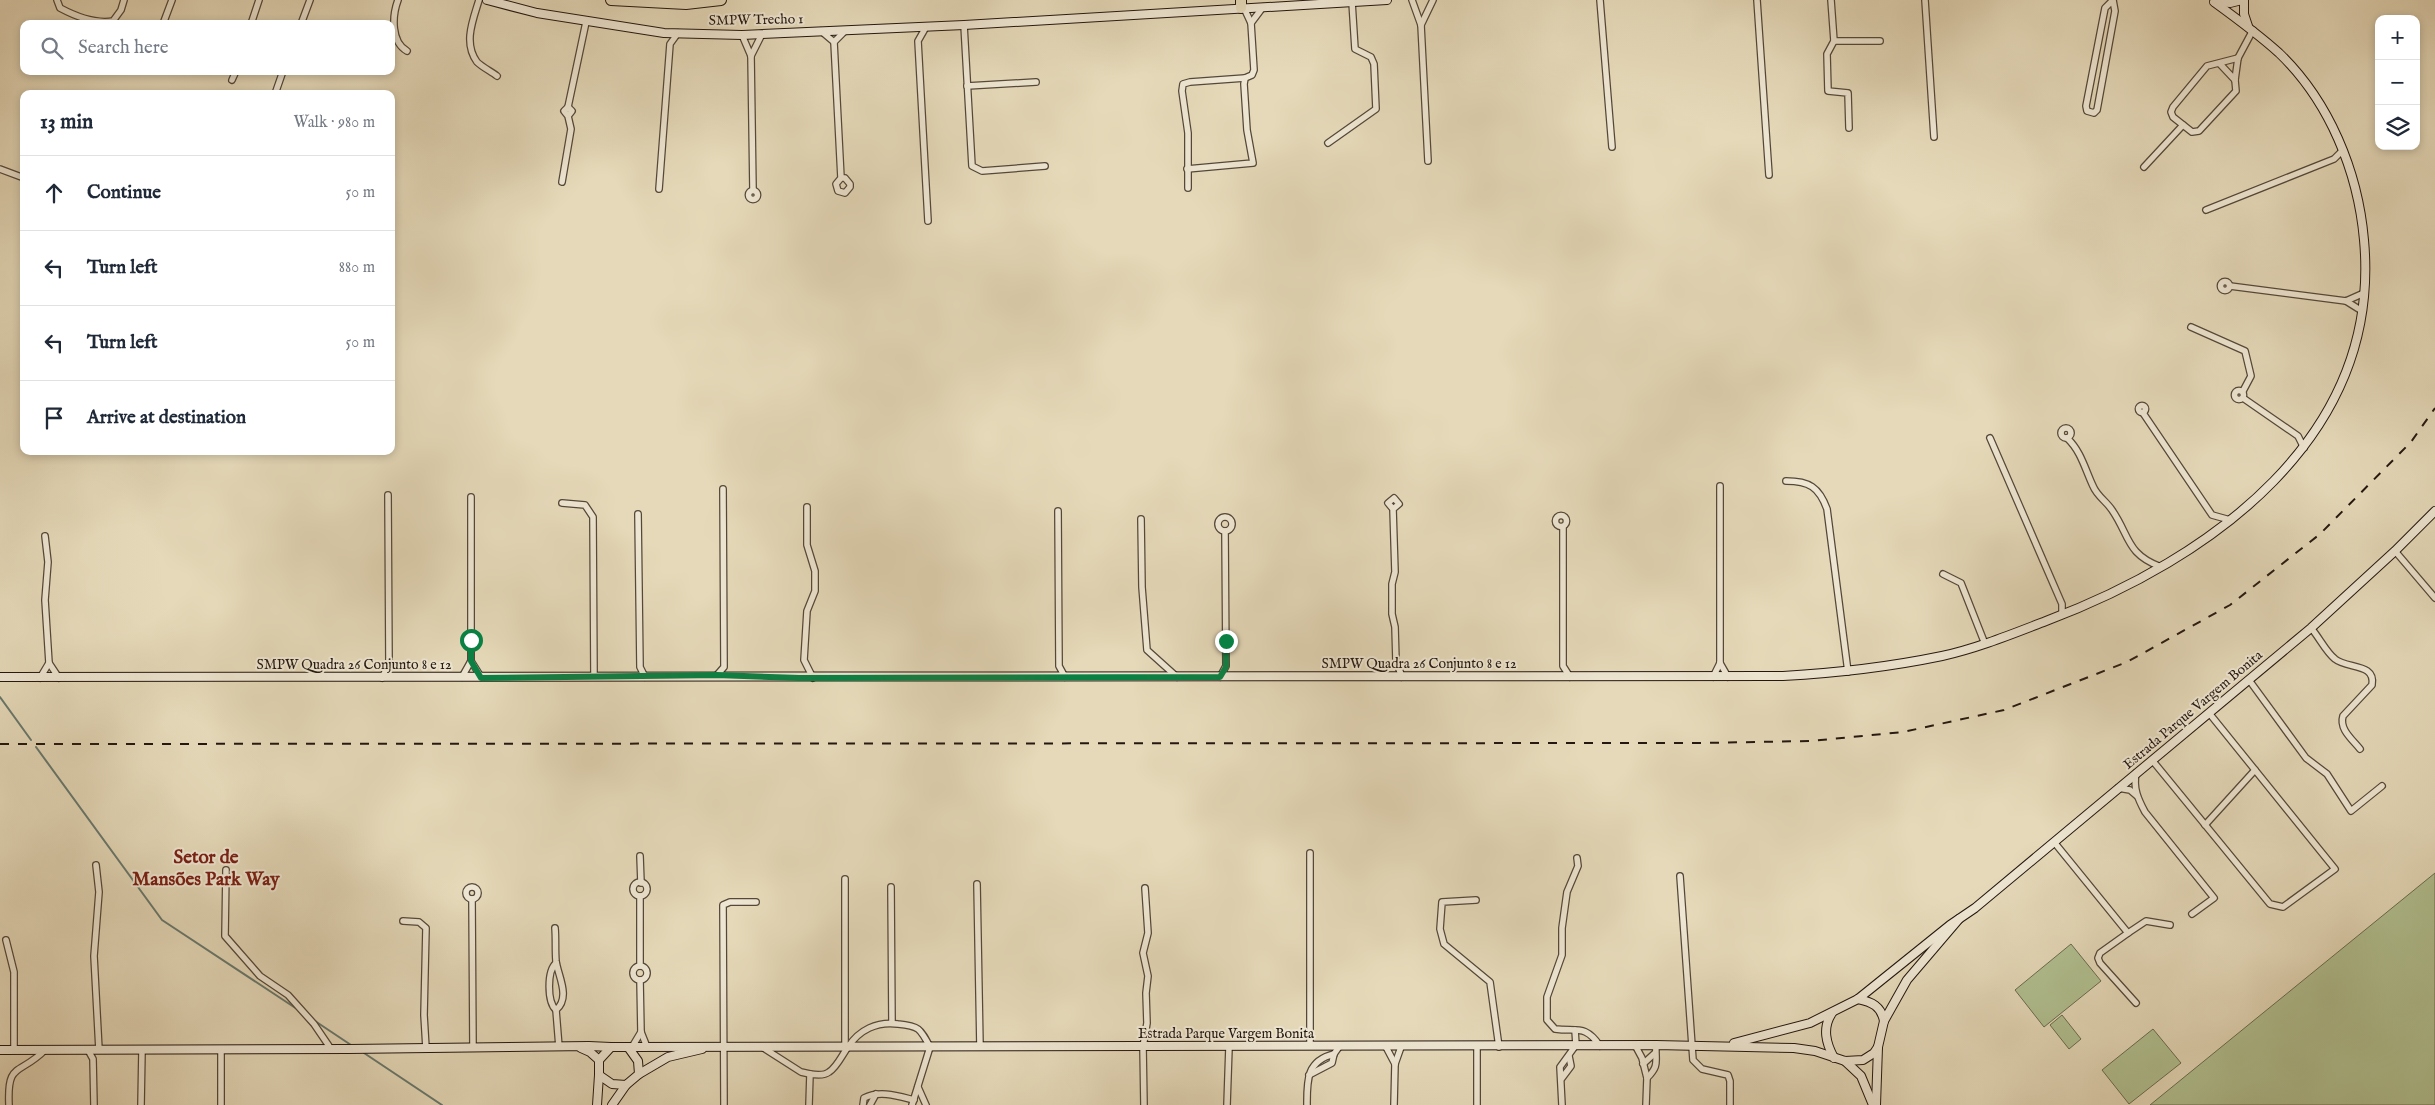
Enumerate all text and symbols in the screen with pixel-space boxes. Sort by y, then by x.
street label: SMPW Trecho 1 [708,10,804,30]
map controls [2375,15,2420,150]
button: + [2375,15,2420,60]
search box [20,20,395,75]
icon: search [38,34,66,62]
text: Search here [78,36,169,60]
button: − [2375,60,2420,105]
button: layers [2375,105,2420,150]
text: 13 min [40,109,93,136]
text: Walk · 980 m [293,113,375,133]
icon: ahead [40,179,68,207]
text: Continue [87,181,161,205]
text: 50 m [346,183,375,203]
icon: left [40,254,68,282]
text: Turn left [87,256,158,280]
text: 880 m [339,258,375,278]
icon: left [40,329,68,357]
text: Turn left [87,331,158,355]
text: 50 m [346,333,375,353]
icon: arrive [40,404,68,432]
text: Arrive at destination [87,406,246,430]
route start [460,629,483,652]
route end [1215,630,1238,653]
street label: Estrada Parque Vargem Bonita [2120,646,2267,774]
street label: SMPW Quadra 26 Conjunto 8 e 12 [1322,655,1517,673]
street label: SMPW Quadra 26 Conjunto 8 e 12 [257,656,452,674]
district label: Setor de Mansões Park Way [132,846,280,892]
street label: Estrada Parque Vargem Bonita [1138,1025,1315,1043]

